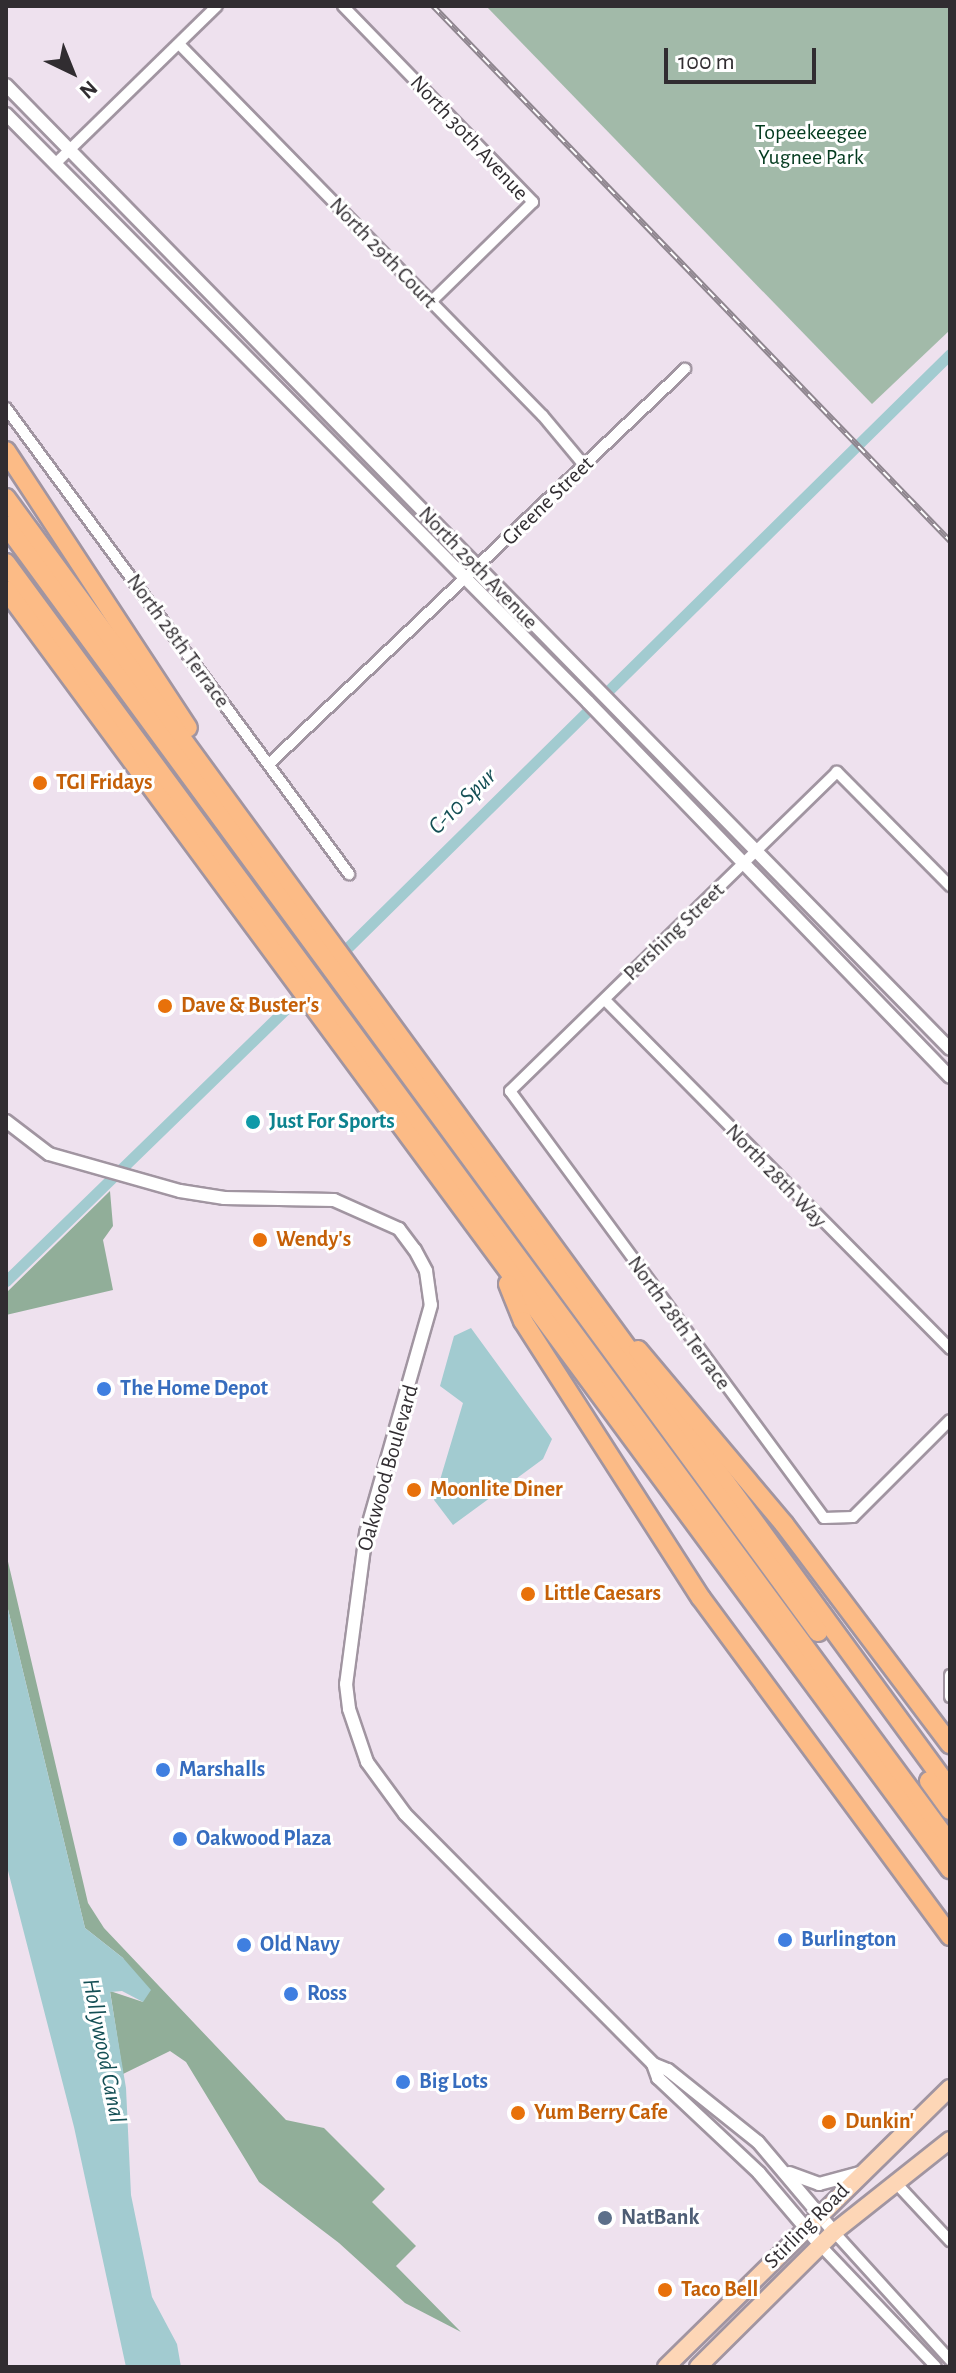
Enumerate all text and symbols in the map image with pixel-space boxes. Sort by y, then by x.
north arrow [32,32,112,112]
scale bar [668,32,820,82]
text: 100 m [678,50,735,74]
street label: North 30th Avenue [404,70,534,206]
text: N [75,76,101,103]
park label: Topeekeegee Yugnee Park [755,119,867,170]
street label: North 29th Court [324,192,442,314]
street label: Greene Street [497,451,599,551]
street label: North 29th Avenue [413,501,543,635]
street label: North 28th Terrace [121,569,235,713]
water label: C-10 Spur [423,763,503,841]
place label: TGI Fridays [56,770,153,796]
marker: TGI Fridays [31,774,49,792]
street label: Pershing Street [618,877,730,987]
place label: Dave & Buster's [181,993,319,1019]
marker: Dave & Buster's [156,997,174,1015]
place label: Just For Sports [269,1109,395,1135]
marker: Just For Sports [244,1113,262,1131]
street label: North 28th Way [720,1118,832,1234]
place label: Wendy's [276,1227,351,1253]
marker: Wendy's [251,1231,269,1249]
street label: North 28th Terrace [622,1251,736,1395]
place label: The Home Depot [120,1376,268,1402]
marker: The Home Depot [95,1380,113,1398]
street label: Oakwood Boulevard [352,1382,424,1554]
place label: Moonlite Diner [430,1477,563,1503]
marker: Moonlite Diner [405,1481,423,1499]
place label: Little Caesars [544,1581,661,1607]
marker: Little Caesars [519,1585,537,1603]
place label: Marshalls [179,1757,265,1783]
marker: Marshalls [154,1761,172,1779]
place label: Oakwood Plaza [196,1826,332,1852]
marker: Oakwood Plaza [171,1830,189,1848]
place label: Burlington [801,1927,896,1953]
marker: Burlington [776,1931,794,1949]
place label: Old Navy [260,1932,340,1958]
marker: Old Navy [235,1936,253,1954]
water label: Hollywood Canal [75,1976,131,2126]
place label: Ross [307,1981,347,2007]
marker: Ross [282,1985,300,2003]
place label: Big Lots [419,2069,488,2095]
marker: Big Lots [394,2073,412,2091]
place label: Yum Berry Cafe [534,2100,668,2126]
marker: Yum Berry Cafe [509,2104,527,2122]
place label: Dunkin' [845,2109,914,2135]
marker: Dunkin' [820,2113,838,2131]
street label: Stirling Road [759,2178,855,2274]
place label: NatBank [621,2205,699,2231]
marker: NatBank [596,2209,614,2227]
place label: Taco Bell [681,2277,758,2303]
marker: Taco Bell [656,2281,674,2299]

